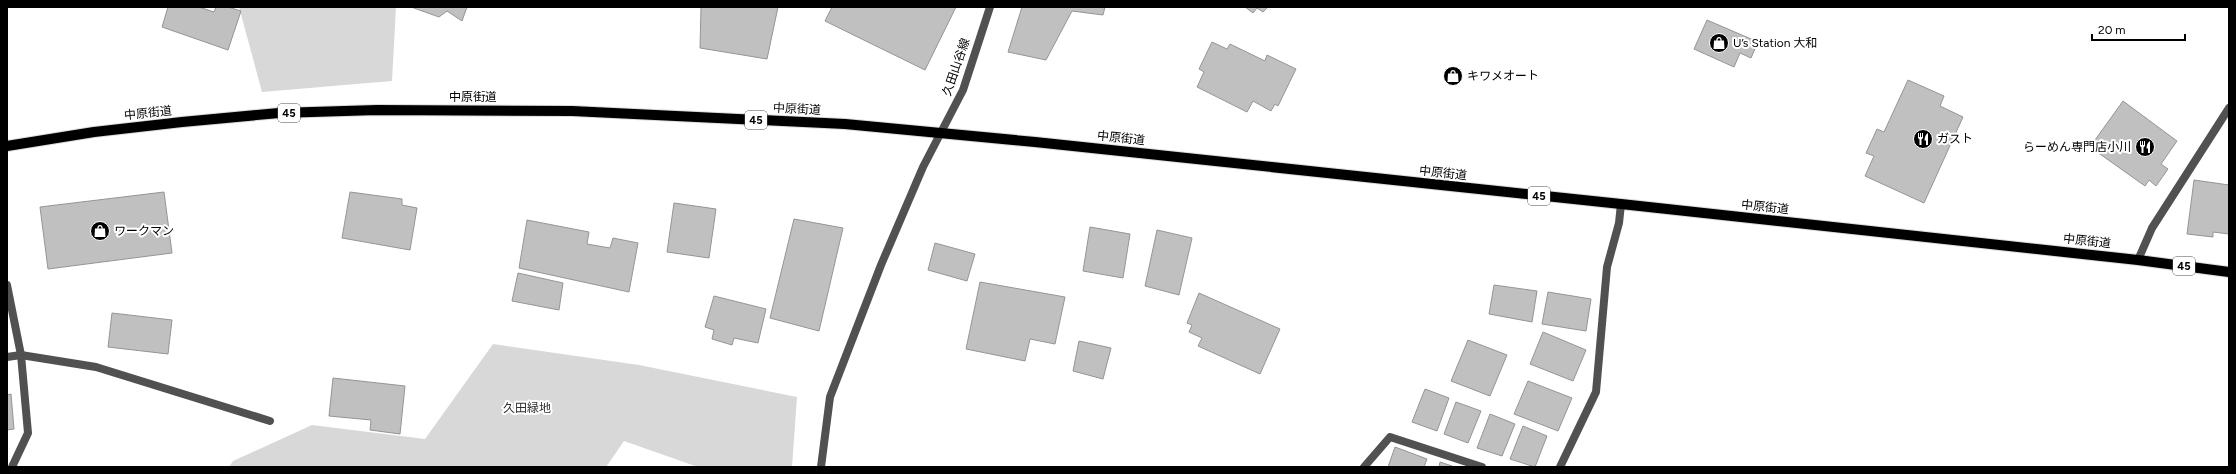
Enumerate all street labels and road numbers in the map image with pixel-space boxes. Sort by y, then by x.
street label: 久田山谷線 [940,36,972,98]
street label: 中原街道 [449,90,497,104]
street label: 中原街道 [773,101,821,117]
street label: 中原街道 [123,104,173,122]
road number: 45 [278,104,300,122]
road number: 45 [745,111,767,129]
street label: 中原街道 [1096,129,1146,147]
street label: 中原街道 [1418,164,1468,182]
road number: 45 [1528,187,1550,205]
street label: 中原街道 [1740,198,1790,216]
street label: 中原街道 [2062,232,2112,250]
road number: 45 [2173,257,2195,275]

